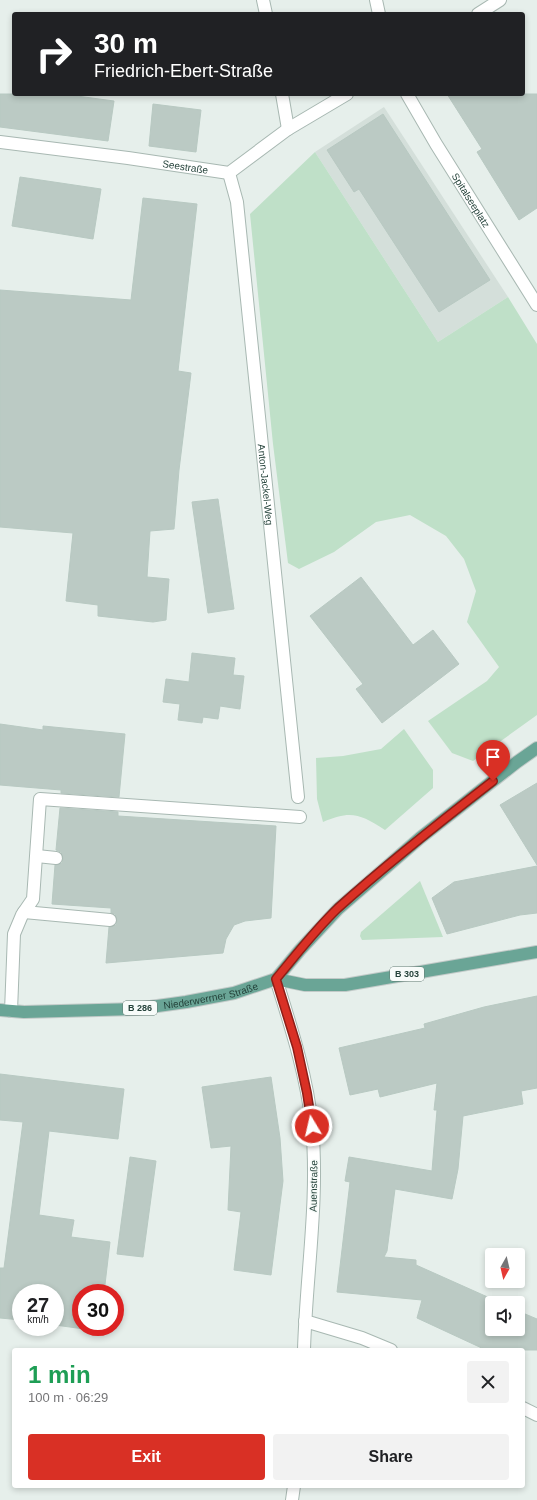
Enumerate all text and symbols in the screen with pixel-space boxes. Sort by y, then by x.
icon: right [28,28,80,80]
text: 30 m [94,28,158,59]
text: Friedrich-Ebert-Straße [94,61,273,81]
street label: Seestraße [162,158,209,176]
street label: Spitalseeplatz [450,171,492,230]
street label: Anton-Jackel-Weg [256,443,275,526]
pin [476,740,510,781]
icon: arrive [482,746,504,768]
road number: B 303 [390,967,424,981]
street label: Niederwerrner Straße [163,980,260,1011]
road number: B 286 [123,1001,157,1015]
position arrow [291,1105,333,1147]
street label: Auenstraße [308,1160,319,1212]
north arrow [485,1248,525,1288]
map controls [485,1248,525,1336]
speed limit sign: 30 [72,1284,124,1336]
text: 27 [27,1294,49,1316]
button: sound [485,1296,525,1336]
text: km/h [27,1314,49,1325]
text: 1 min [28,1361,91,1388]
button: close [467,1361,509,1403]
text: 100 m · 06:29 [28,1390,108,1405]
button: Exit [28,1434,265,1480]
button: Share [273,1434,509,1480]

